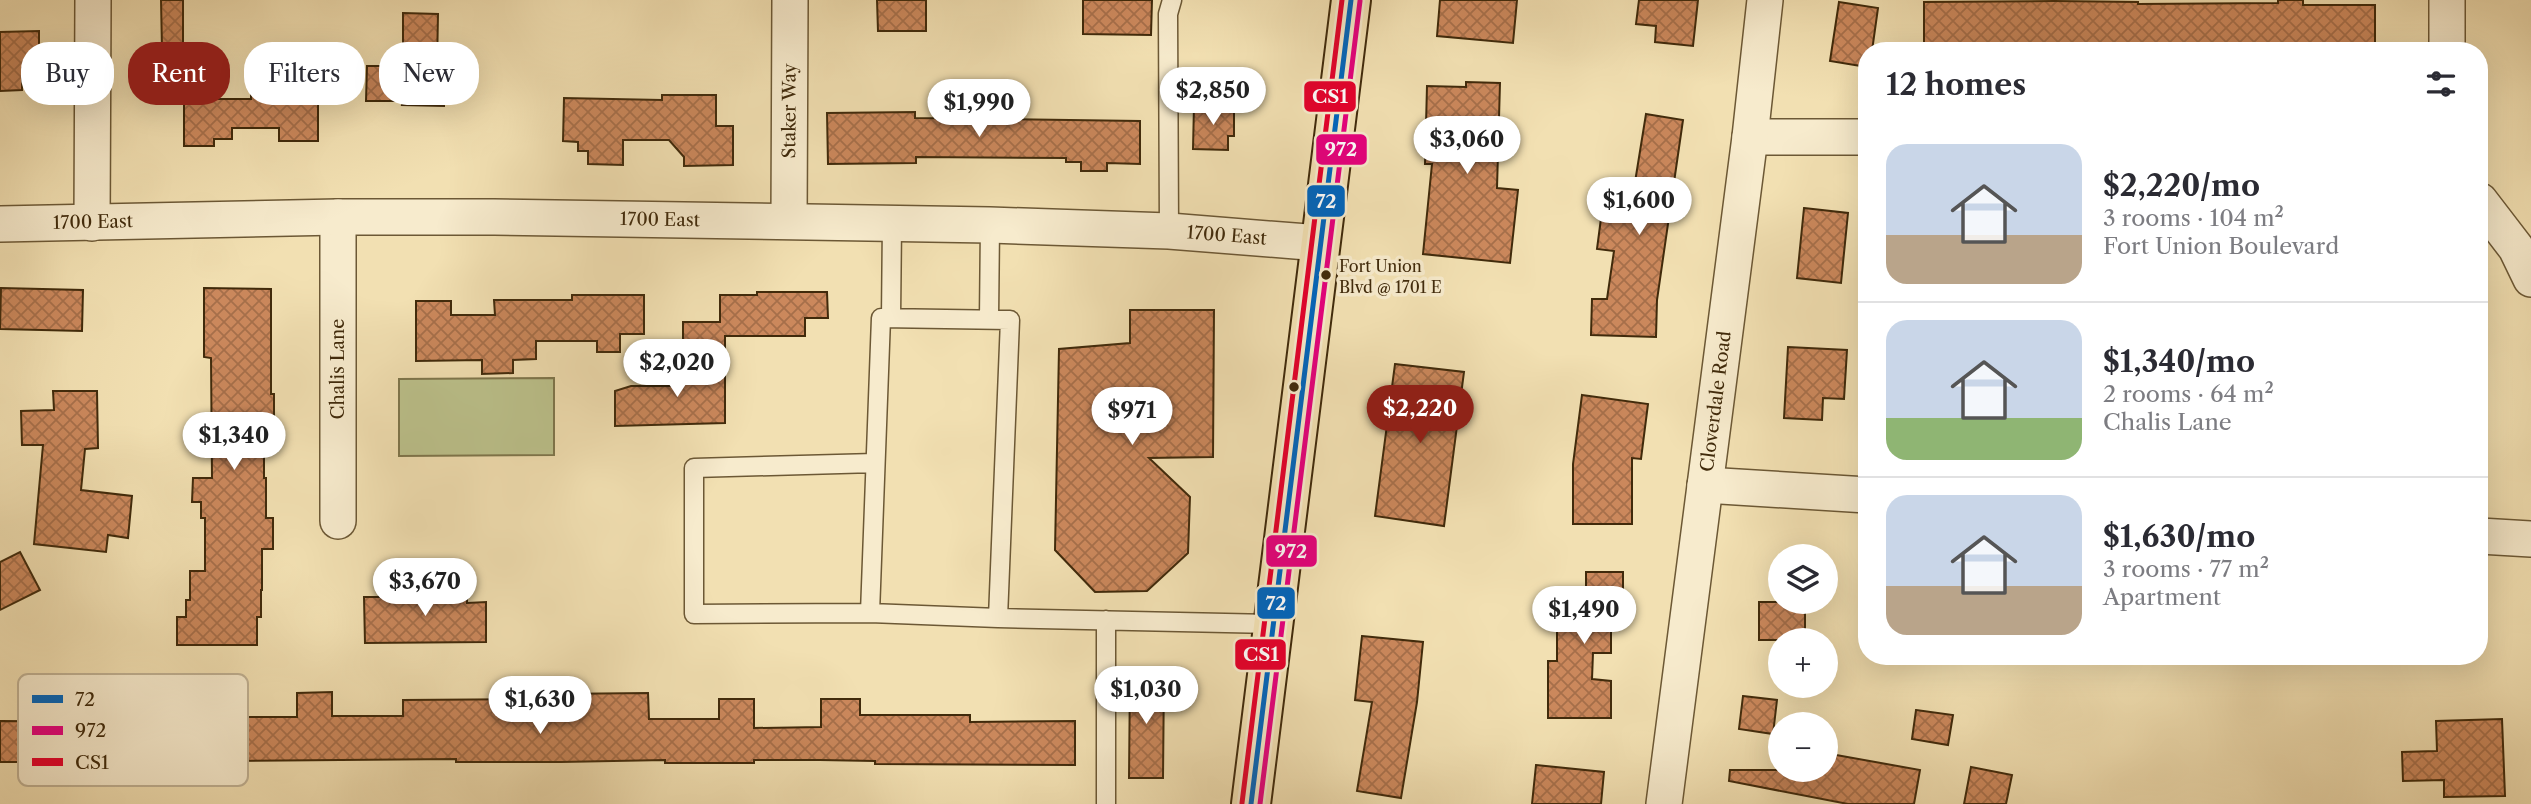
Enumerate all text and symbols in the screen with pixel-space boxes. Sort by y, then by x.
chip: Buy [21,42,114,105]
chip: Rent [128,42,230,105]
chip: Filters [244,42,365,105]
chip: New [379,42,479,105]
street label: Staker Way [778,62,801,159]
icon: filters [2422,65,2460,103]
text: 12 homes [1886,66,2026,103]
pin: $2,850 [1156,68,1270,127]
text: $2,850 [1176,76,1250,104]
pin: $1,990 [922,80,1036,139]
line badge: CS1 [1303,80,1357,113]
text: CS1 [1312,85,1348,108]
text: $1,990 [943,88,1015,116]
pin: $3,060 [1410,116,1524,176]
text: $3,060 [1430,125,1504,153]
line badge: 972 [1315,133,1368,166]
text: 972 [1325,138,1357,161]
text: $2,220/mo [2103,167,2260,204]
icon: home [1942,172,2026,256]
pin: $1,600 [1582,177,1696,237]
line badge: 72 [1306,184,1346,218]
text: $1,600 [1603,186,1675,214]
text: 72 [1315,190,1337,213]
text: 3 rooms · 104 m² [2103,204,2284,232]
street label: 1700 East [620,208,701,231]
street label: 1700 East [53,210,134,234]
street label: 1700 East [1186,221,1268,250]
text: Fort Union Boulevard [2103,232,2339,260]
place label: Fort Union Blvd @ 1701 E [1339,256,1442,297]
marker: Fort Union Blvd @ 1701 E [1319,268,1333,282]
street label: Chalis Lane [327,319,349,419]
street label: Cloverdale Road [1696,330,1736,473]
pin: $2,020 [620,340,734,399]
text: $1,340/mo [2103,343,2255,380]
text: $2,020 [639,348,715,376]
icon: home [1942,348,2026,432]
unlabelled marker [1287,380,1301,394]
text: 2 rooms · 64 m² [2103,380,2274,408]
pin: $2,220 [1363,386,1477,445]
pin: $971 [1091,388,1173,447]
text: $2,220 [1383,394,1457,422]
text: $971 [1108,396,1156,424]
text: Chalis Lane [2103,408,2232,436]
pin: $1,340 [177,412,291,472]
text: $1,340 [199,421,269,449]
text: $1,630/mo [2103,518,2255,555]
icon: home [1942,523,2026,607]
line badge: 972 [1265,534,1318,568]
text: 972 [1275,540,1307,563]
map controls [1768,544,1838,782]
button: layers [1768,544,1838,614]
text: 3 rooms · 77 m² [2103,555,2269,583]
pin: $3,670 [368,558,482,618]
text: $3,670 [389,567,461,595]
text: Apartment [2103,583,2221,611]
line badge: 72 [1256,586,1296,620]
pin: $1,490 [1527,586,1641,646]
text: 72 [1265,592,1287,615]
text: $1,490 [1548,595,1620,623]
button: + [1768,628,1838,698]
line badge: CS1 [1234,638,1287,671]
text: CS1 [1243,643,1279,666]
pin: $1,030 [1089,666,1203,726]
legend [18,674,248,786]
text: $1,030 [1110,675,1182,703]
pin: $1,630 [483,676,597,736]
text: $1,630 [505,685,575,713]
text: 72 [75,688,95,711]
button: − [1768,712,1838,782]
text: 972 [75,719,106,742]
text: CS1 [75,751,109,774]

